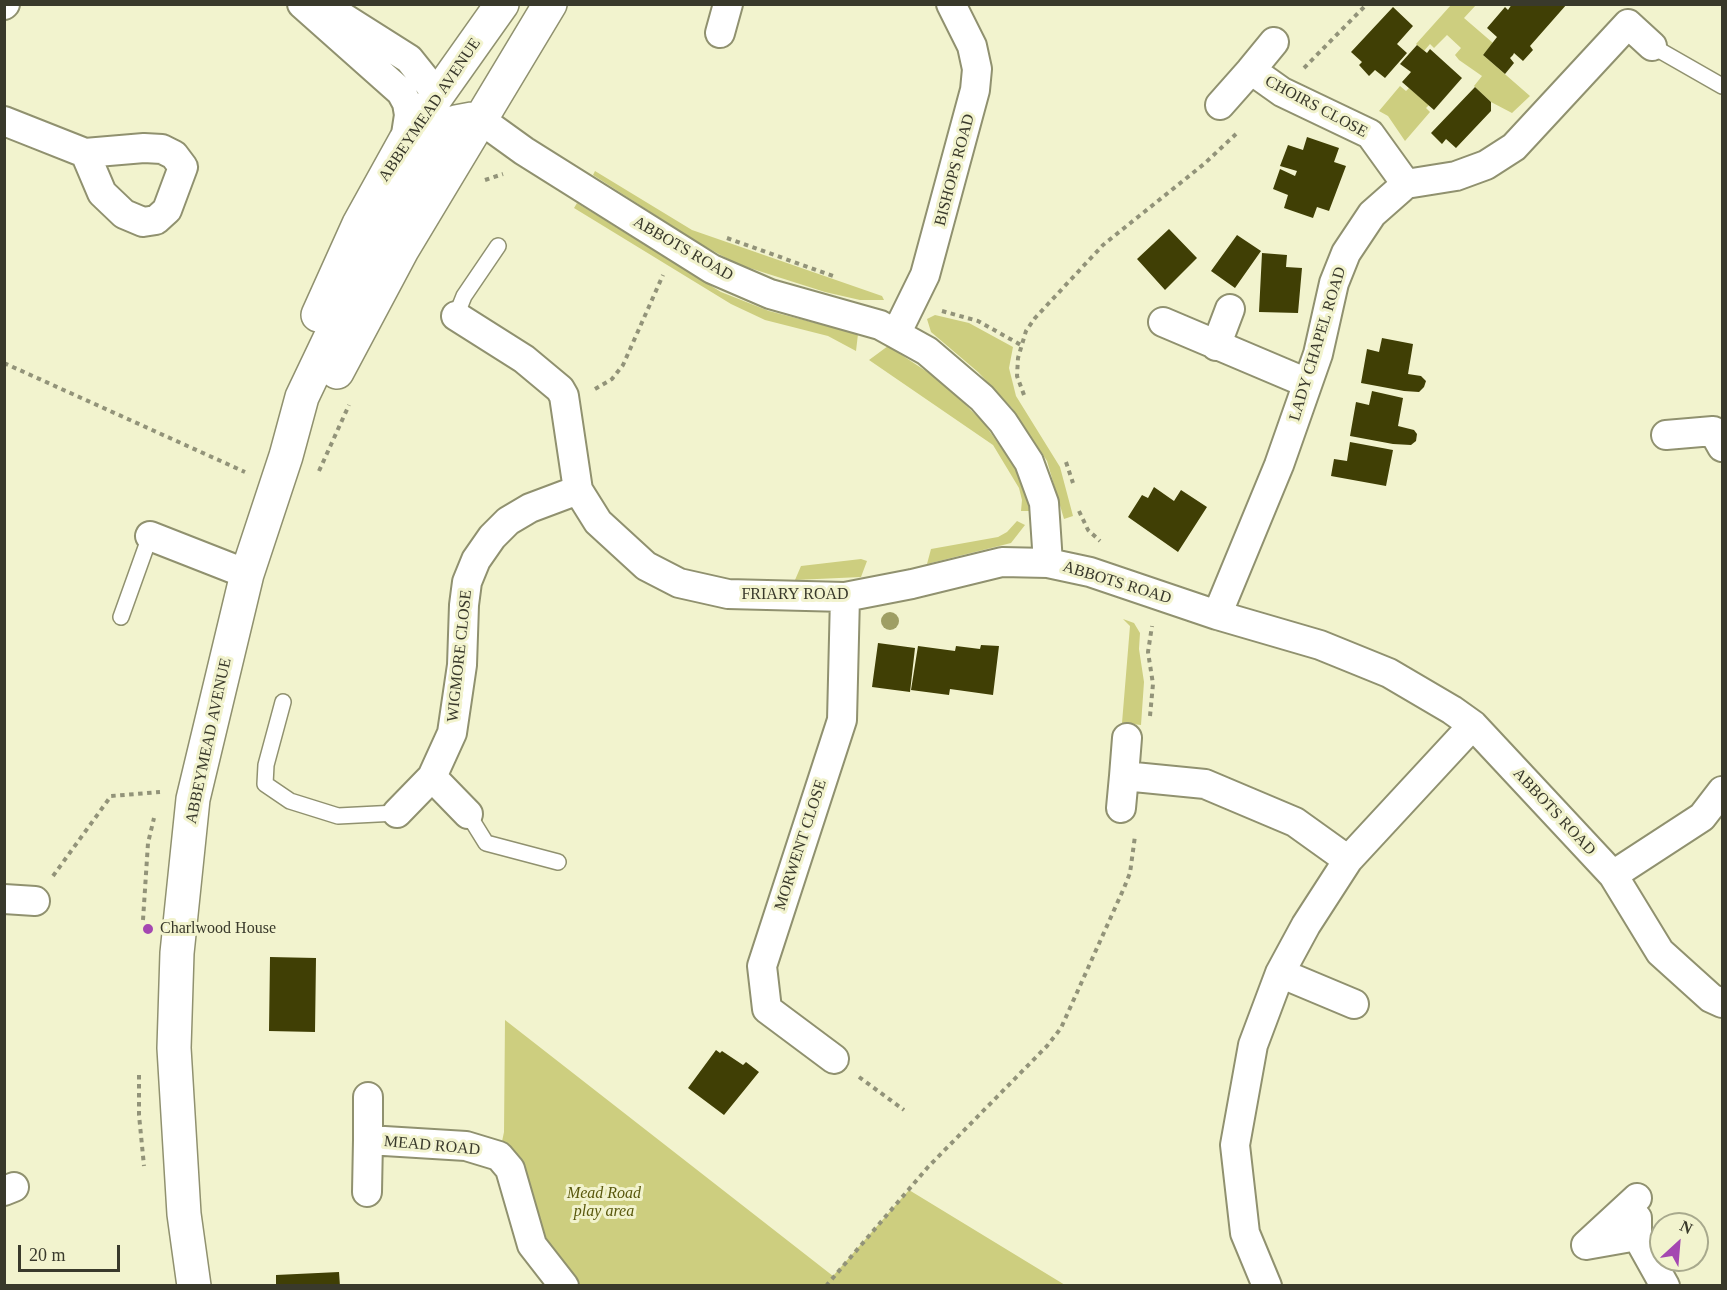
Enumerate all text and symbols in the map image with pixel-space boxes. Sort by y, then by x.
street label: ABBEYMEAD AVENUE [375,35,485,185]
street label: CHOIRS CLOSE [1261,72,1371,142]
street label: BISHOPS ROAD [931,112,979,228]
street label: ABBOTS ROAD [630,213,736,285]
street label: LADY CHAPEL ROAD [1285,265,1351,423]
street label: ABBOTS ROAD [1060,557,1174,609]
street label: FRIARY ROAD [741,585,849,605]
street label: WIGMORE CLOSE [444,589,476,723]
street label: ABBEYMEAD AVENUE [182,656,236,826]
street label: ABBOTS ROAD [1509,764,1599,860]
street label: MORWENT CLOSE [771,777,831,913]
place label: Charlwood House [160,919,276,939]
marker: Charlwood House [141,922,155,936]
street label: MEAD ROAD [383,1132,481,1160]
park label: Mead Road play area [567,1184,641,1222]
north arrow [1649,1212,1709,1272]
text: N [1677,1217,1695,1237]
scale bar [21,1233,123,1271]
text: 20 m [29,1245,66,1265]

